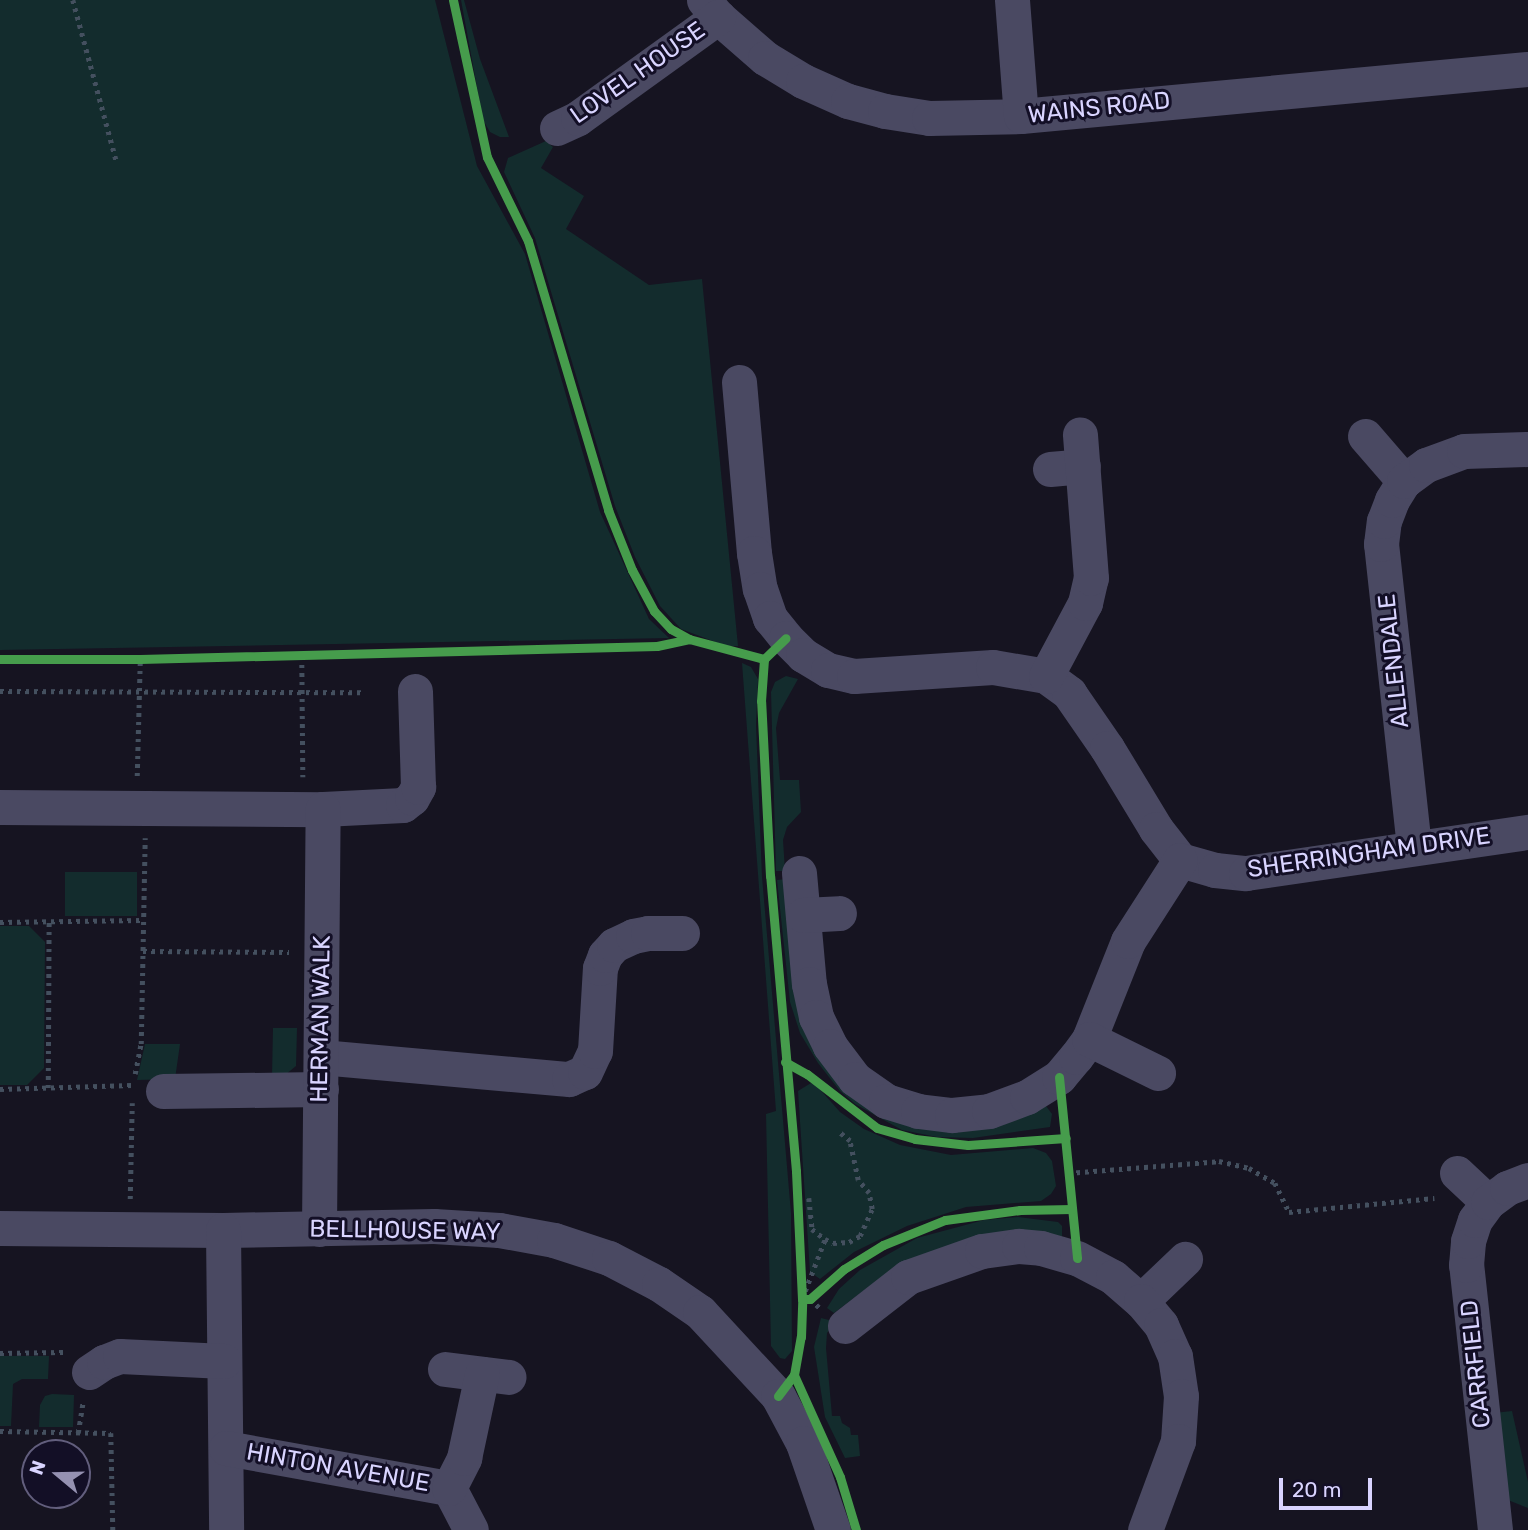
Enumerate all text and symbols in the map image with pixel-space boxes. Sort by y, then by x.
street label: LOVEL HOUSE [565,16,711,130]
street label: WAINS ROAD [1026,86,1172,130]
street label: ALLENDALE [1373,593,1415,729]
street label: SHERRINGHAM DRIVE [1246,822,1492,884]
street label: HERMAN WALK [305,935,337,1103]
street label: BELLHOUSE WAY [309,1215,501,1247]
street label: CARRFIELD [1455,1299,1497,1429]
street label: HINTON AVENUE [244,1438,432,1498]
north arrow [21,1439,91,1509]
text: N [24,1457,51,1478]
scale bar [1283,1464,1376,1508]
text: 20 m [1292,1477,1341,1502]

